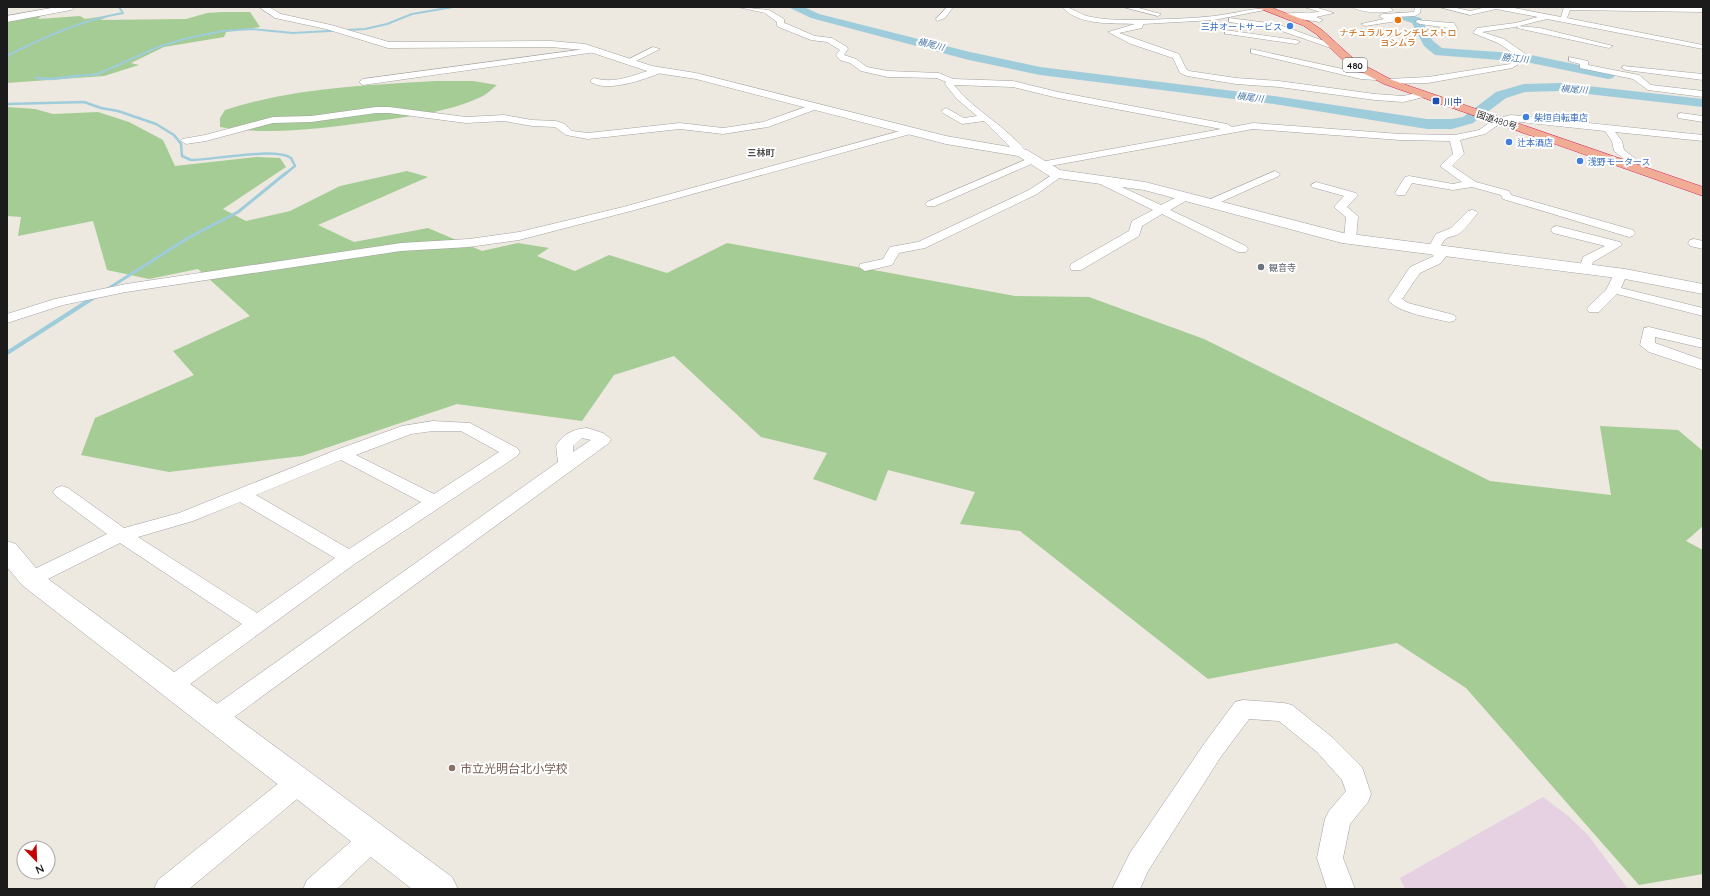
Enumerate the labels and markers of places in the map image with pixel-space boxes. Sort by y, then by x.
marker: ナチュラルフレンチビストロ ヨシムラ [1393,15,1403,25]
place label: 三井オートサービス [1201,21,1282,32]
marker: 三井オートサービス [1285,21,1295,31]
place label: ナチュラルフレンチビストロ ヨシムラ [1339,27,1457,48]
marker: 川中 [1431,96,1441,106]
place label: 川中 [1444,96,1462,107]
marker: 柴垣自転車店 [1521,112,1531,122]
place label: 柴垣自転車店 [1534,112,1588,123]
marker: 辻本酒店 [1504,137,1514,147]
place label: 辻本酒店 [1517,137,1553,148]
marker: 浅野モータース [1575,156,1585,166]
place label: 浅野モータース [1588,156,1651,167]
marker: 観音寺 [1256,262,1266,272]
place label: 観音寺 [1269,262,1296,273]
place label: 市立光明台北小学校 [460,761,568,776]
marker: 市立光明台北小学校 [447,763,457,773]

